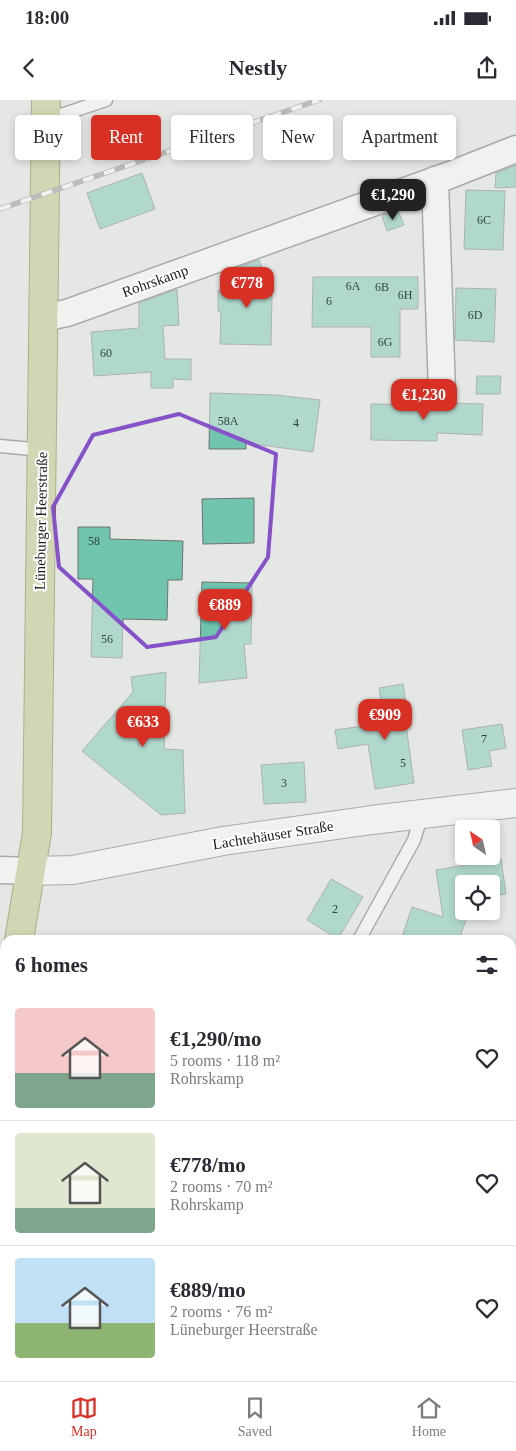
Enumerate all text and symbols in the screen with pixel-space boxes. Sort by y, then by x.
text: 18:00 [25,7,69,28]
icon: back [15,54,43,82]
icon: share [473,54,501,82]
text: Nestly [229,55,287,80]
chip: Buy [15,115,81,160]
chip: Rent [91,115,161,160]
chip: Filters [171,115,253,160]
chip: New [263,115,333,160]
chip: Apartment [343,115,456,160]
pin: €1,290 [352,178,434,221]
text: €1,290 [371,186,415,203]
house number: 6C [477,213,491,227]
street label: Rohrskamp [120,262,190,300]
pin: €778 [217,266,277,309]
text: €778 [231,274,263,291]
house number: 6A [346,279,361,293]
house number: 6B [375,280,389,294]
house number: 6H [398,288,413,302]
house number: 6 [326,294,332,308]
house number: 6D [468,308,483,322]
house number: 6G [378,335,393,349]
house number: 60 [100,346,112,360]
pin: €1,230 [383,378,465,421]
text: €1,230 [402,386,446,403]
house number: 58A [218,414,239,428]
house number: 4 [293,416,299,430]
street label: Lüneburger Heerstraße [32,451,50,590]
house number: 58 [88,534,100,548]
pin: €889 [195,588,255,631]
text: €889 [209,596,241,613]
house number: 56 [101,632,113,646]
pin: €909 [355,698,415,741]
pin: €633 [113,706,173,748]
text: €909 [369,706,401,723]
text: €633 [127,713,159,730]
house number: 7 [481,732,487,746]
house number: 5 [400,756,406,770]
house number: 3 [281,776,287,790]
street label: Lachtehäuser Straße [211,818,335,852]
north arrow [455,820,500,865]
map controls [455,820,500,920]
button: locate [455,875,500,920]
house number: 2 [332,902,338,916]
icon: filters [473,951,501,979]
text: 6 homes [15,953,88,977]
text: €1,290/mo [170,1027,262,1051]
icon: home [55,1028,115,1088]
icon: heart [473,1044,501,1072]
text: 5 rooms · 118 m² [170,1052,280,1069]
text: Rohrskamp [170,1070,244,1087]
icon: home [55,1153,115,1213]
text: €778/mo [170,1153,246,1177]
icon: heart [473,1169,501,1197]
text: 2 rooms · 70 m² [170,1178,273,1195]
text: Rohrskamp [170,1196,244,1213]
icon: home [55,1278,115,1338]
text: €889/mo [170,1278,246,1302]
icon: heart [473,1294,501,1322]
text: 2 rooms · 76 m² [170,1303,273,1320]
text: Lüneburger Heerstraße [170,1321,318,1338]
tab: Map [70,1394,98,1440]
tab: Saved [238,1394,272,1440]
tab: Home [412,1394,446,1440]

